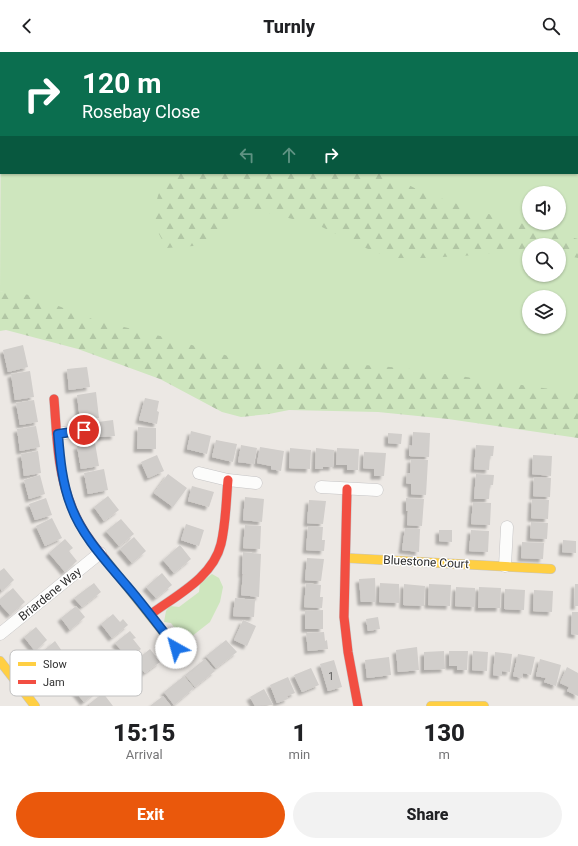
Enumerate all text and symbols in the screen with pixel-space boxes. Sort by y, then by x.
icon: back [16,15,38,37]
icon: search [540,15,562,37]
text: Turnly [263,16,315,37]
text: 120 m [82,67,161,100]
icon: right [16,68,68,120]
text: Rosebay Close [82,101,200,122]
icon: left [236,144,258,166]
icon: ahead [278,144,300,166]
icon: right [320,144,342,166]
map controls [522,186,566,334]
button: sound [522,186,566,230]
button: search [522,238,566,282]
button: layers [522,290,566,334]
pin [67,413,101,447]
icon: arrive [73,419,95,441]
street label: Bluestone Court [383,553,469,571]
street label: Briardene Way [16,564,84,624]
position arrow [155,627,197,669]
legend [10,650,142,696]
text: Slow [43,658,67,671]
house number: 1 [328,671,334,682]
text: Jam [43,676,65,689]
text: 15:15 [113,719,175,747]
text: 1 [292,719,306,747]
text: 130 [423,719,465,747]
text: Arrival [126,747,163,762]
text: min [289,747,310,762]
text: m [438,747,450,762]
button: Exit [16,792,285,838]
button: Share [293,792,562,838]

